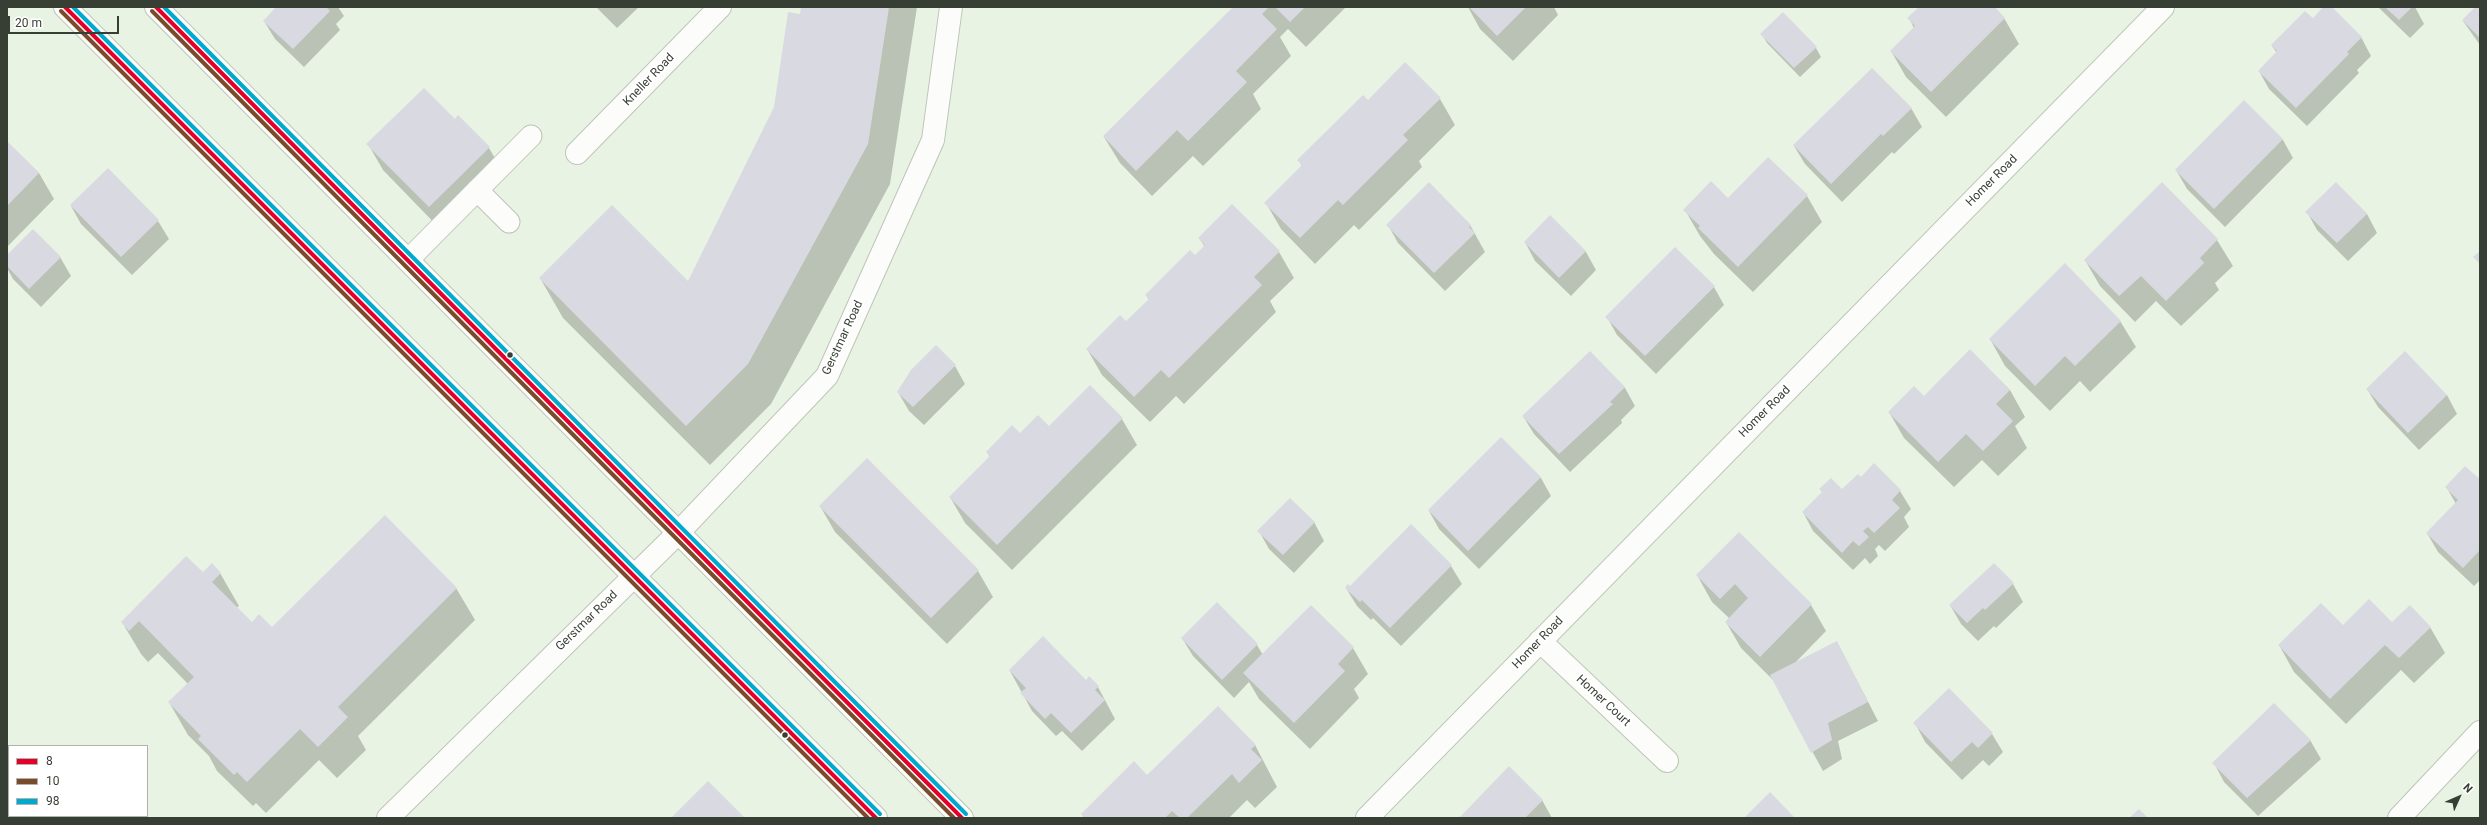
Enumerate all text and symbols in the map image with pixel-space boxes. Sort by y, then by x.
scale bar [10,8,121,34]
text: 20 m [15,16,42,30]
street label: Kneller Road [620,51,678,109]
street label: Homer Road [1963,152,2021,210]
street label: Gerstmar Road [819,299,867,377]
unlabelled marker [505,350,515,360]
street label: Homer Road [1736,383,1794,441]
street label: Gerstmar Road [553,588,621,654]
street label: Homer Road [1510,614,1566,672]
street label: Homer Court [1573,672,1633,730]
unlabelled marker [780,730,790,740]
legend [8,745,148,817]
text: 8 [46,754,53,768]
text: 10 [46,774,60,788]
north arrow [2439,777,2479,817]
text: N [2460,781,2475,795]
text: 98 [46,794,60,808]

